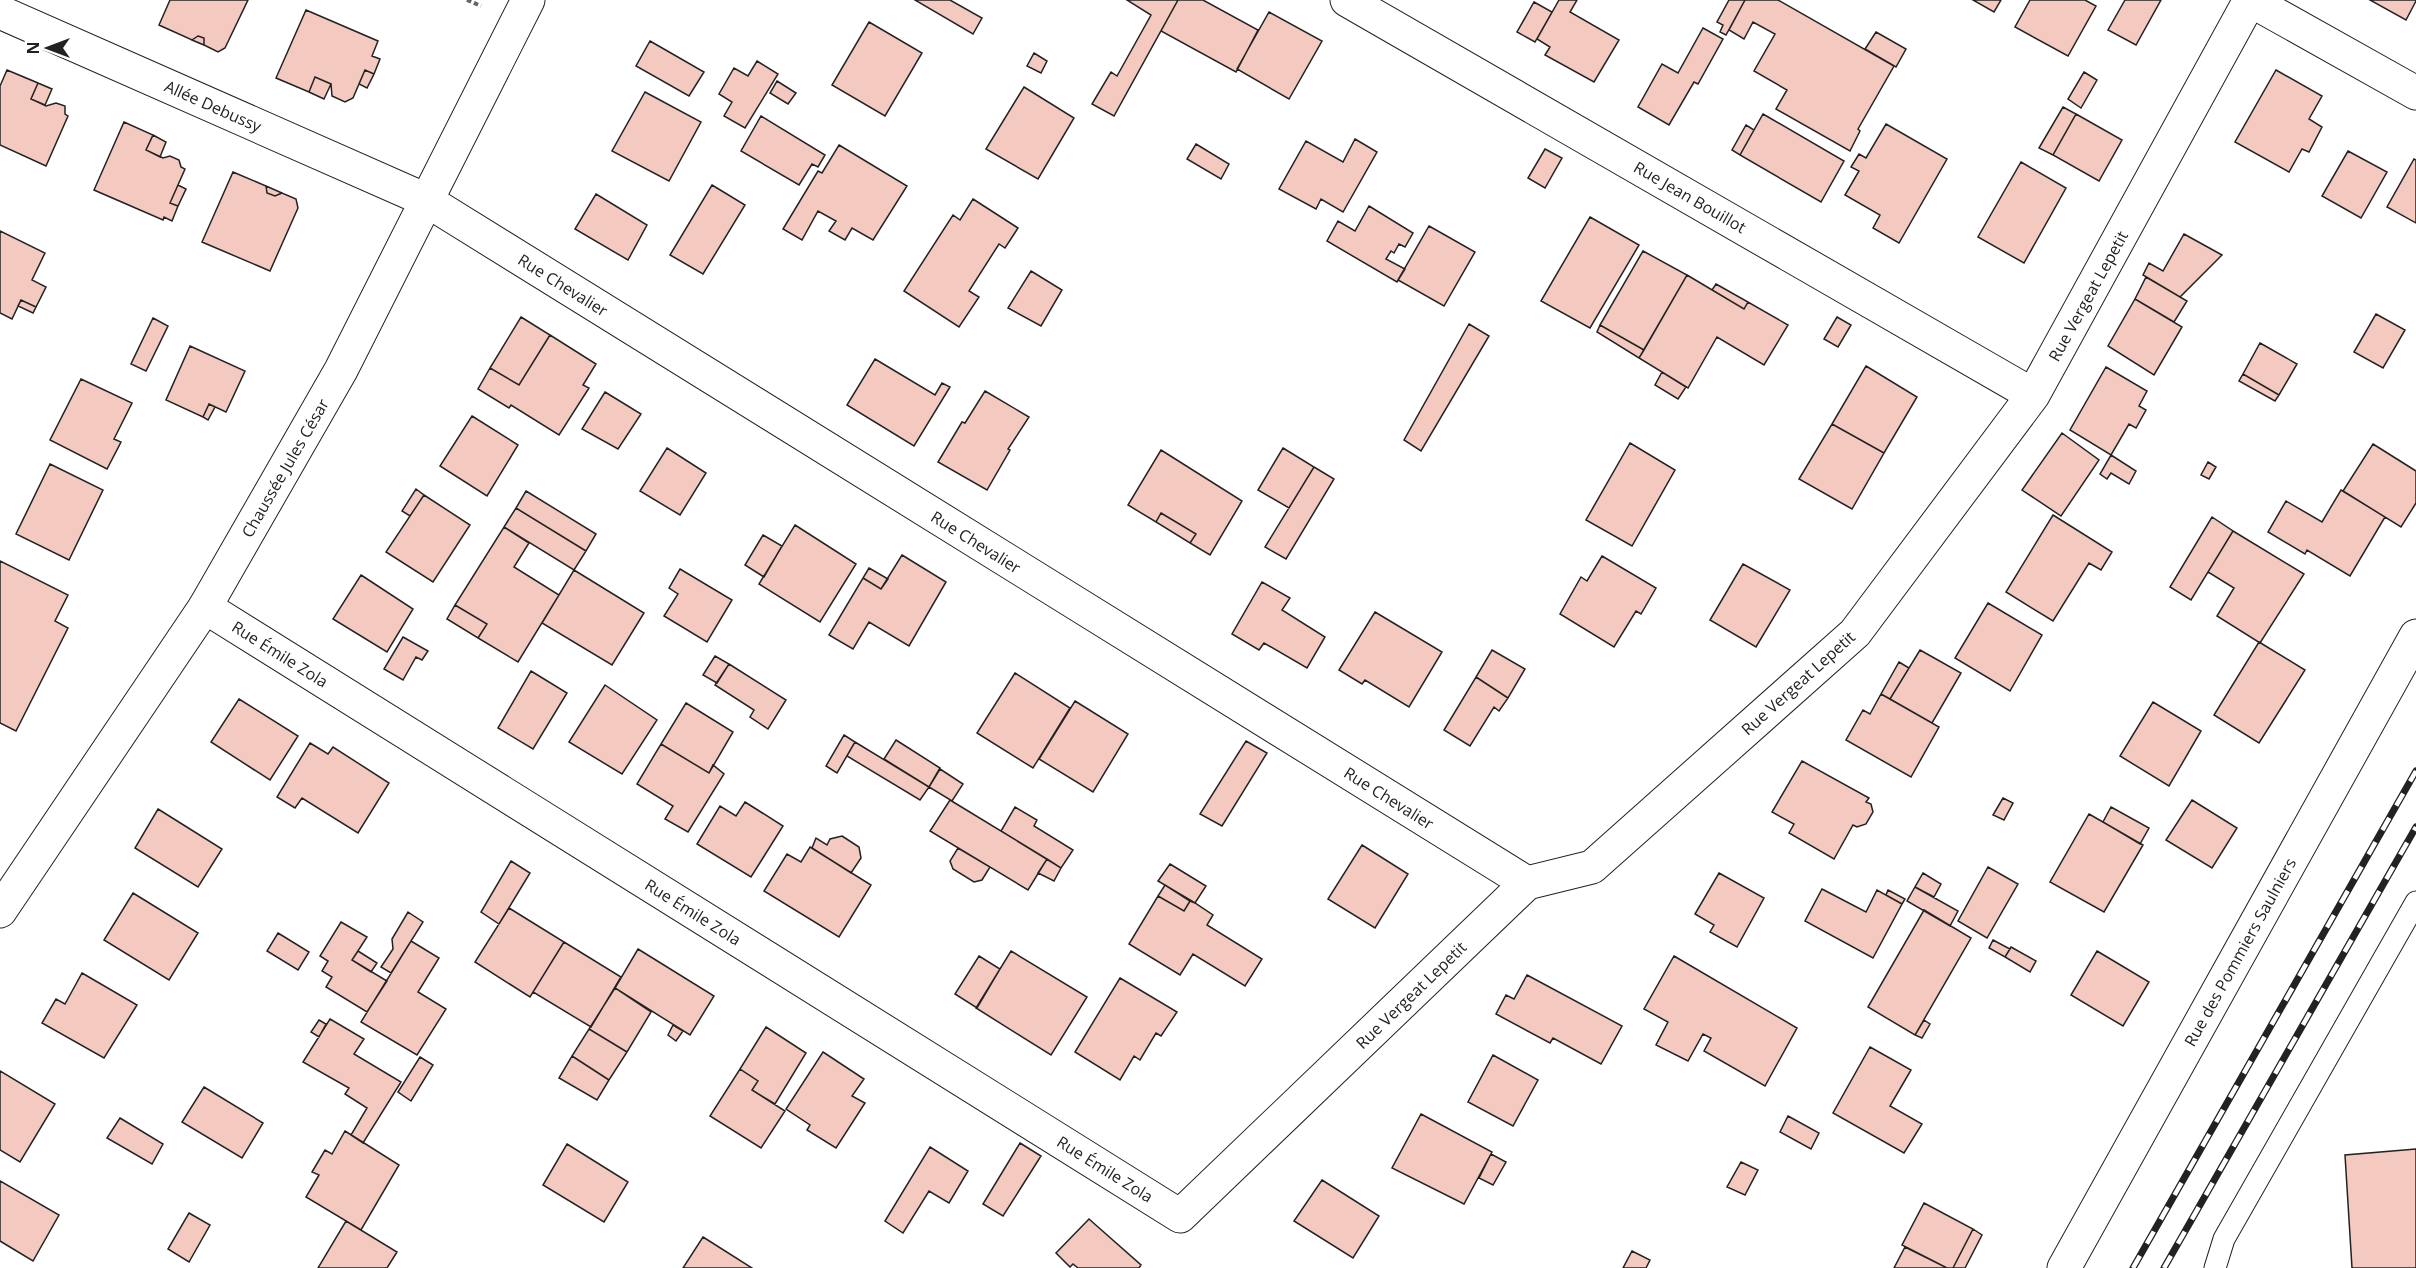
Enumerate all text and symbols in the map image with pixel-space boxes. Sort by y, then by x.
north arrow [18,18,78,78]
text: N [22,41,44,55]
street label: Allée Debussy [161,75,266,138]
street label: Rue Jean Bouillot [1630,156,1750,238]
street label: Rue Vergeat Lepetit [2043,227,2133,365]
street label: Rue Chevalier [514,249,613,322]
street label: Chaussée Jules César [236,394,334,541]
street label: Rue Chevalier [927,506,1026,579]
street label: Rue Émile Zola [228,616,332,692]
street label: Rue Vergeat Lepetit [1736,626,1860,740]
street label: Rue Chevalier [1340,762,1439,835]
street label: Rue des Pommiers Saulniers [2179,854,2301,1050]
street label: Rue Émile Zola [641,874,745,950]
street label: Rue Vergeat Lepetit [1351,936,1471,1054]
street label: Rue Émile Zola [1053,1131,1157,1207]

